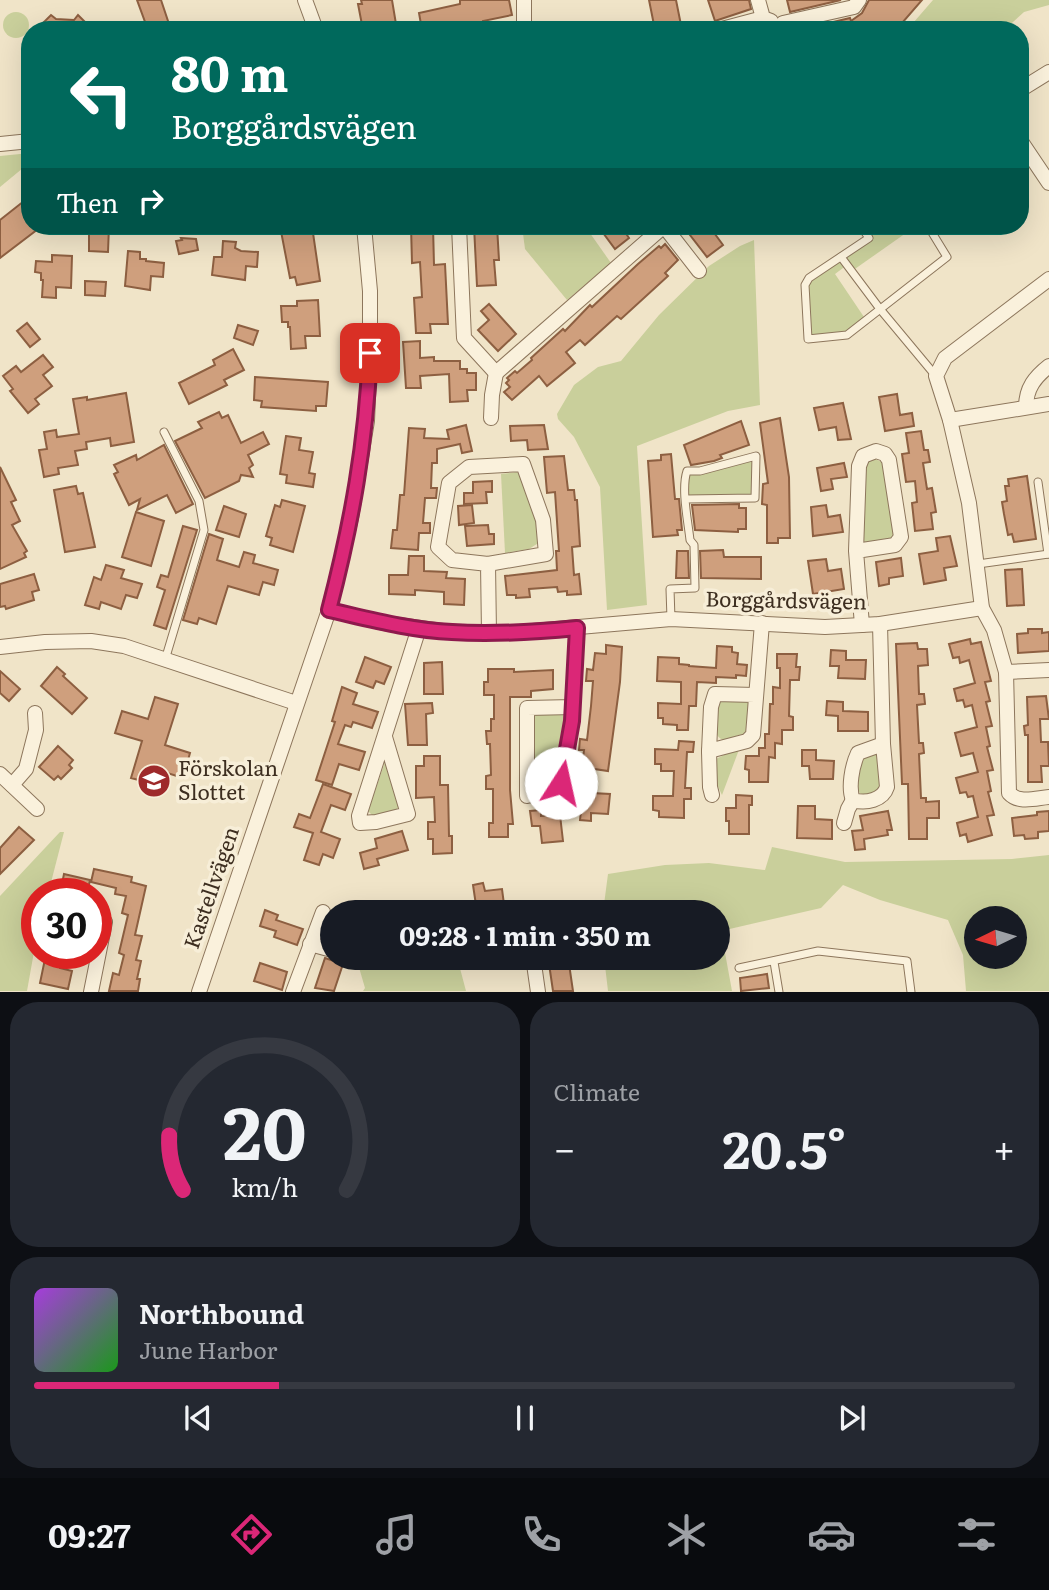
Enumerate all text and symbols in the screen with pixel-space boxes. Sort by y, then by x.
text: 80 m [171,34,289,107]
icon: left [56,49,147,140]
text: Borggårdsvägen [171,101,417,149]
text: Then [56,182,118,221]
icon: right [132,182,170,220]
pin [340,323,400,383]
icon: arrive [351,334,389,372]
street label: Borggårdsvägen [705,582,867,615]
position arrow [524,746,598,820]
place label: Förskolan Slottet [178,751,278,806]
school or university icon: Förskolan Slottet [135,762,173,800]
street label: Kastellvägen [174,822,245,953]
speed limit sign: 30 [21,878,112,969]
north arrow [964,906,1027,970]
map controls [964,906,1027,969]
text: 09:28 · 1 min · 350 m [399,915,651,954]
text: Climate [554,1074,640,1108]
text: 20 [223,1075,307,1183]
text: 20.5° [722,1108,846,1185]
text: − [554,1118,576,1175]
text: + [993,1118,1015,1175]
text: km/h [231,1168,298,1205]
text: Northbound [139,1293,304,1332]
text: June Harbor [139,1332,277,1366]
icon: previous [179,1399,217,1437]
icon: pause [506,1399,544,1437]
icon: next [833,1399,871,1437]
text: 09:27 [48,1510,131,1558]
icon: directions [227,1510,276,1559]
icon: music [372,1510,421,1559]
icon: phone [517,1510,566,1559]
icon: climate [662,1510,711,1559]
icon: car [807,1510,856,1559]
icon: filters [952,1510,1001,1559]

